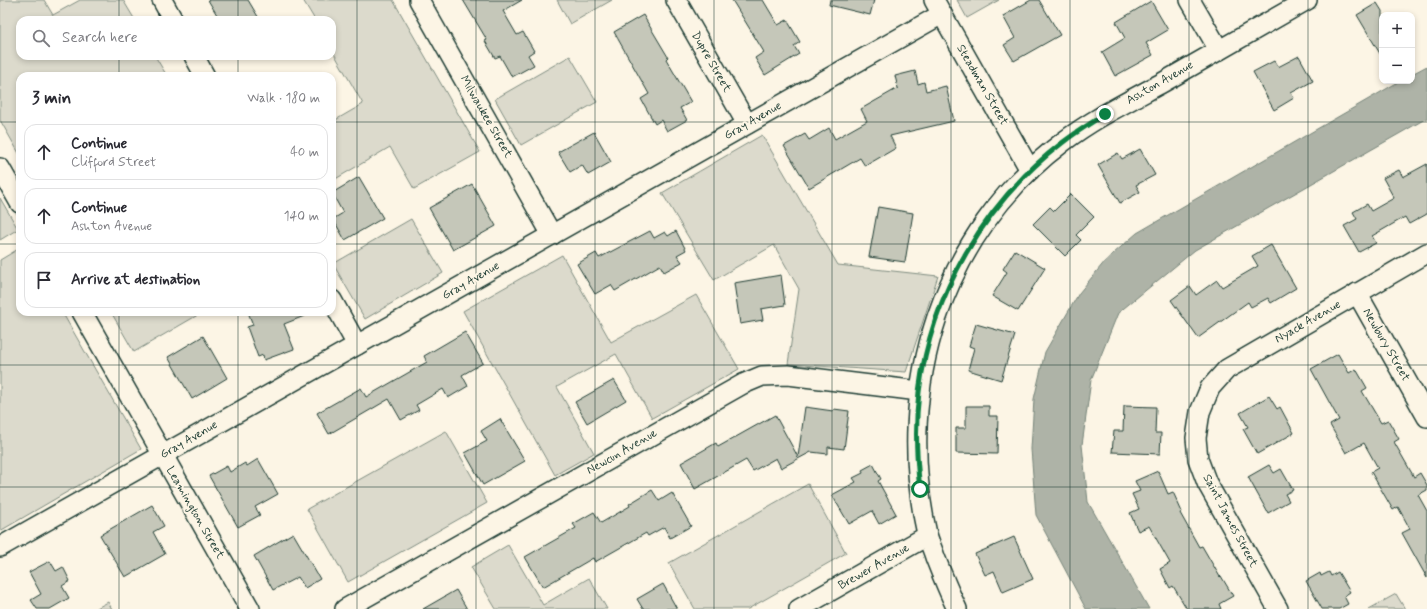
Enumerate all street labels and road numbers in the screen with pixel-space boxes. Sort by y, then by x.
street label: Dupre Street [687,29,735,95]
street label: Steadman Street [952,42,1012,129]
street label: Ashton Avenue [1124,57,1196,109]
street label: Milwaukee Street [456,73,516,161]
street label: Gray Avenue [721,98,785,144]
street label: Gray Avenue [439,258,503,304]
street label: Nyack Avenue [1272,297,1344,347]
street label: Newbury Street [1359,306,1414,385]
street label: Gray Avenue [157,417,221,463]
street label: Newcun Avenue [584,425,660,479]
street label: Leamington Street [162,464,228,562]
street label: Saint James Street [1199,472,1261,570]
street label: Brewer Avenue [835,540,913,594]

